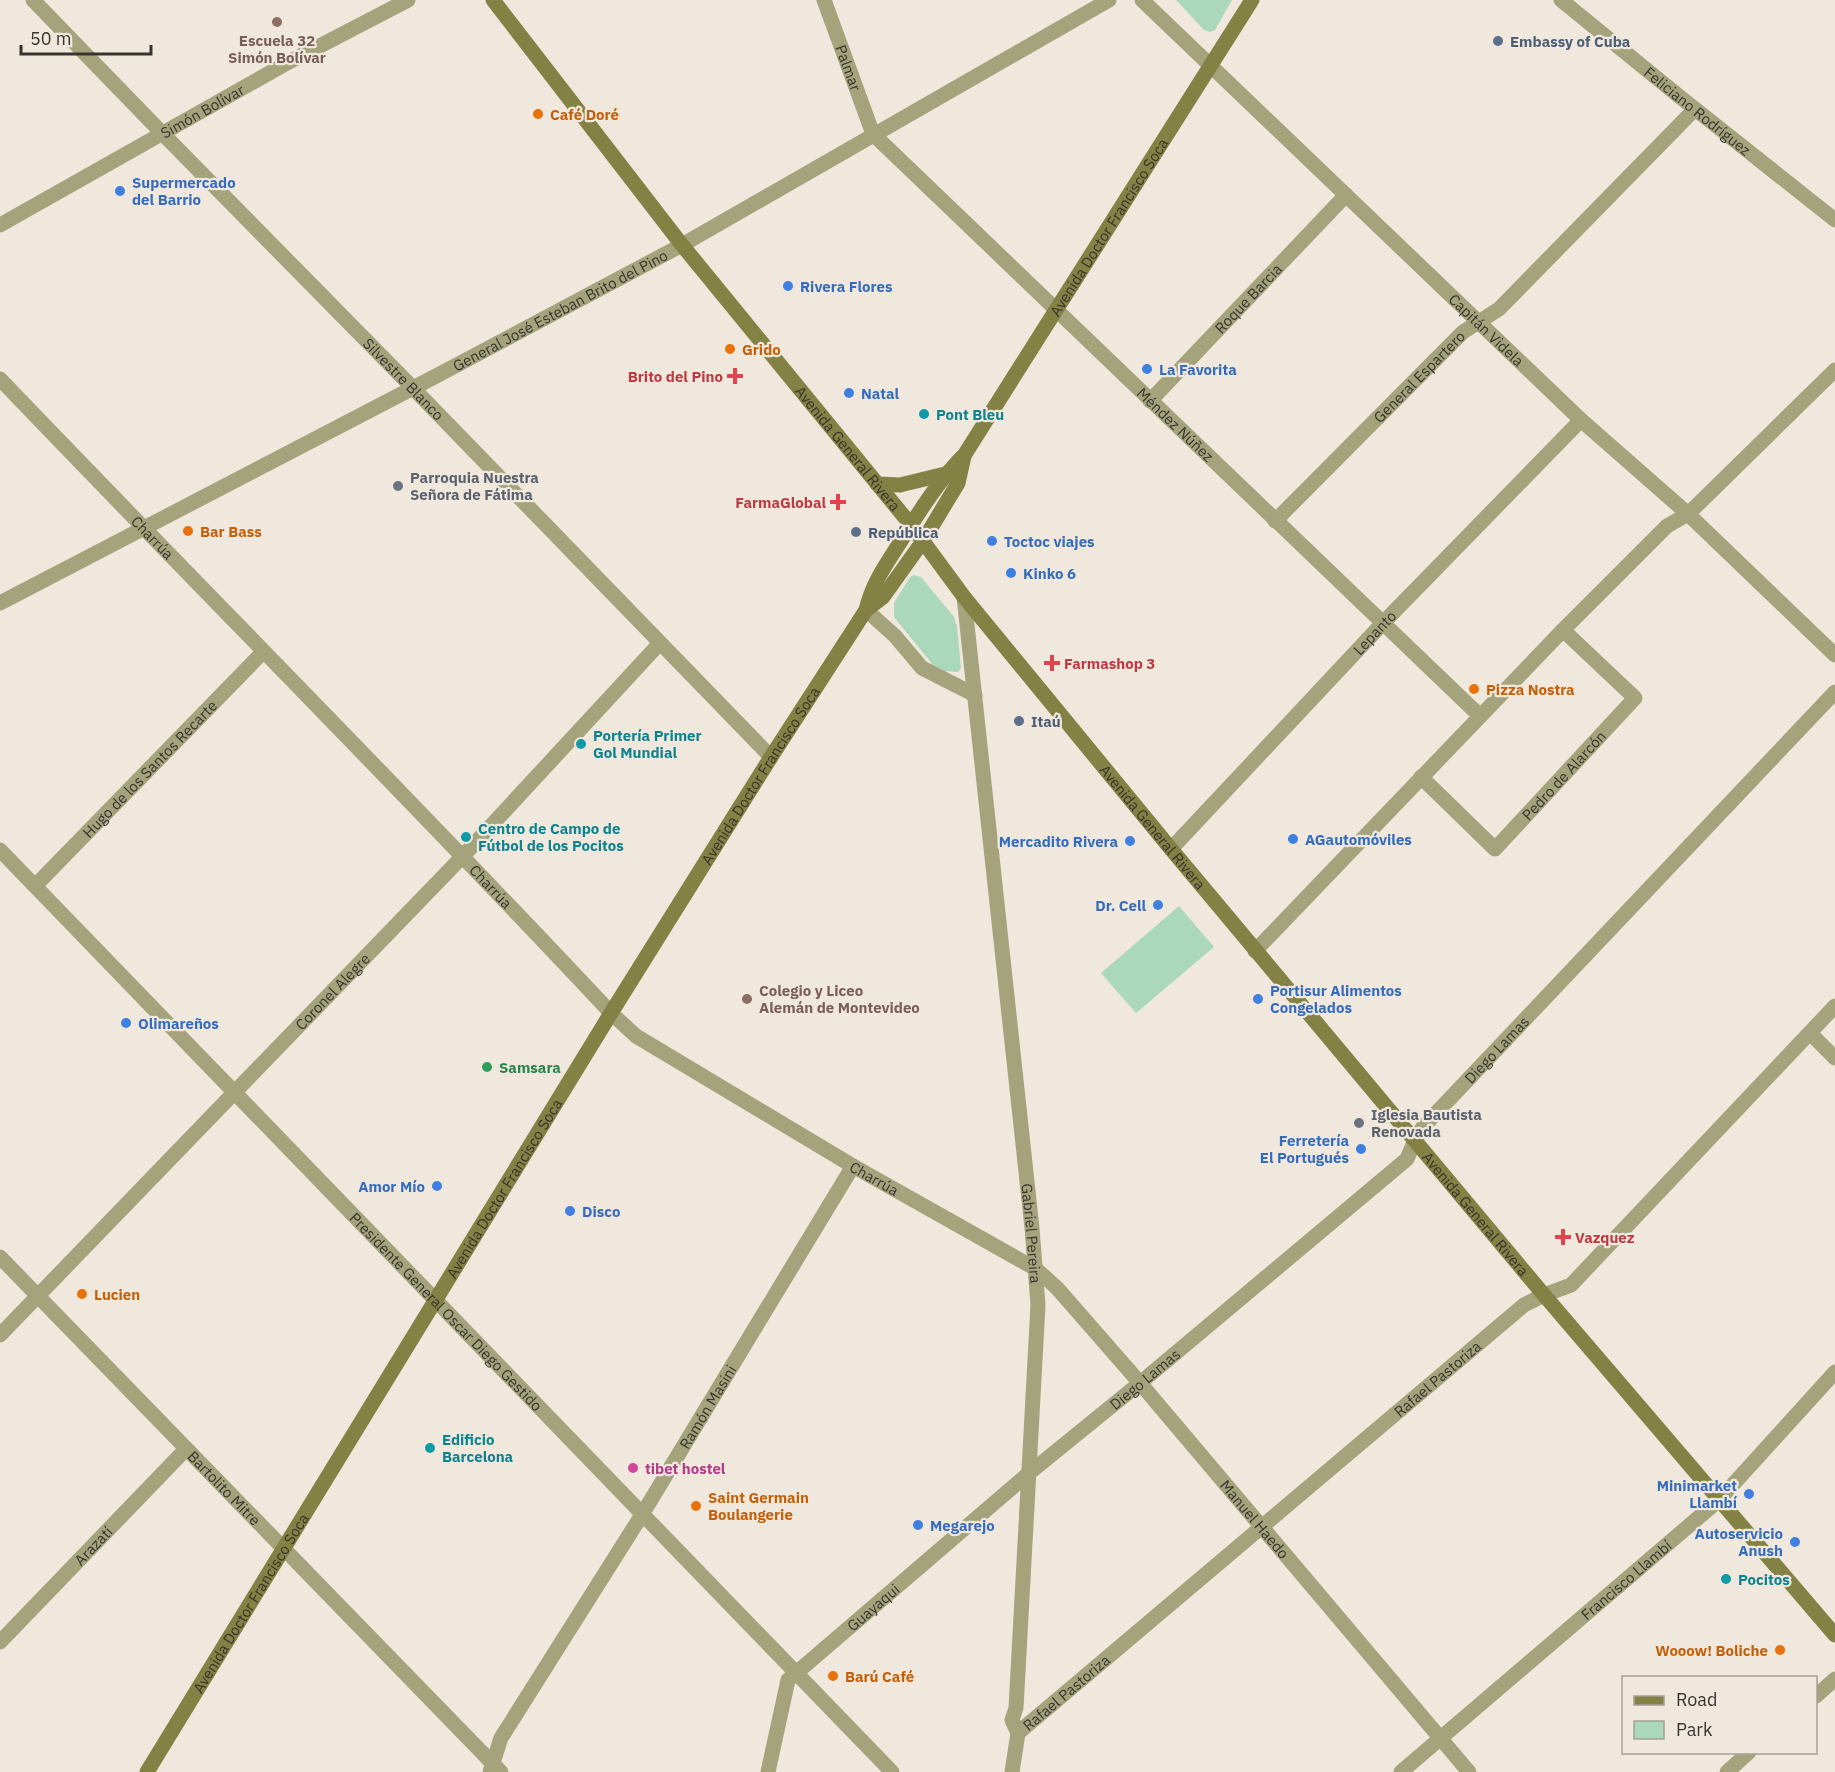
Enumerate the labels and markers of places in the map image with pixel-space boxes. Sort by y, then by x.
marker: Escuela 32 Simón Bolívar [270,15,284,29]
place label: Escuela 32 Simón Bolívar [228,31,326,67]
place label: Embassy of Cuba [1510,32,1631,51]
marker: Embassy of Cuba [1491,34,1505,48]
place label: Café Doré [550,105,619,124]
marker: Café Doré [531,107,545,121]
place label: Supermercado del Barrio [132,173,236,209]
marker: Supermercado del Barrio [113,184,127,198]
place label: Rivera Flores [800,277,893,296]
marker: Rivera Flores [781,279,795,293]
place label: Grido [742,340,781,359]
marker: Grido [723,342,737,356]
place label: La Favorita [1159,360,1237,379]
marker: La Favorita [1140,362,1154,376]
place label: Brito del Pino [628,367,723,386]
marker: Brito del Pino [728,369,742,383]
place label: Natal [861,384,900,403]
marker: Natal [842,386,856,400]
place label: Pont Bleu [936,405,1004,424]
marker: Pont Bleu [917,407,931,421]
place label: Parroquia Nuestra Señora de Fátima [410,468,539,504]
marker: Parroquia Nuestra Señora de Fátima [391,479,405,493]
place label: FarmaGlobal [735,493,826,512]
marker: FarmaGlobal [831,495,845,509]
place label: Bar Bass [200,522,262,541]
place label: República [868,523,939,542]
marker: Bar Bass [181,524,195,538]
marker: República [849,525,863,539]
place label: Toctoc viajes [1004,532,1095,551]
marker: Toctoc viajes [985,534,999,548]
place label: Kinko 6 [1023,564,1076,583]
marker: Kinko 6 [1004,566,1018,580]
place label: Farmashop 3 [1064,654,1155,673]
marker: Farmashop 3 [1045,656,1059,670]
place label: Pizza Nostra [1486,680,1575,699]
marker: Pizza Nostra [1467,682,1481,696]
place label: Itaú [1031,712,1061,731]
marker: Itaú [1012,714,1026,728]
place label: Portería Primer Gol Mundial [593,726,702,762]
marker: Portería Primer Gol Mundial [574,737,588,751]
place label: Centro de Campo de Fútbol de los Pocitos [478,819,624,855]
marker: Centro de Campo de Fútbol de los Pocitos [459,830,473,844]
place label: AGautomóviles [1305,830,1412,849]
place label: Mercadito Rivera [999,832,1118,851]
marker: AGautomóviles [1286,832,1300,846]
marker: Mercadito Rivera [1123,834,1137,848]
place label: Dr. Cell [1095,896,1146,915]
marker: Dr. Cell [1151,898,1165,912]
place label: Colegio y Liceo Alemán de Montevideo [759,981,920,1017]
place label: Portisur Alimentos Congelados [1270,981,1402,1017]
marker: Colegio y Liceo Alemán de Montevideo [740,992,754,1006]
marker: Portisur Alimentos Congelados [1251,992,1265,1006]
place label: Olimareños [138,1014,219,1033]
marker: Olimareños [119,1016,133,1030]
place label: Samsara [499,1058,561,1077]
marker: Samsara [480,1060,494,1074]
place label: Iglesia Bautista Renovada [1371,1105,1482,1141]
marker: Iglesia Bautista Renovada [1352,1116,1366,1130]
place label: Ferretería El Portugués [1260,1131,1349,1167]
marker: Ferretería El Portugués [1354,1142,1368,1156]
place label: Amor Mío [358,1177,425,1196]
marker: Amor Mío [430,1179,444,1193]
place label: Disco [582,1202,620,1221]
marker: Disco [563,1204,577,1218]
place label: Vazquez [1575,1228,1635,1247]
marker: Vazquez [1556,1230,1570,1244]
place label: Lucien [94,1285,140,1304]
marker: Lucien [75,1287,89,1301]
place label: Edificio Barcelona [442,1430,514,1466]
marker: Edificio Barcelona [423,1441,437,1455]
place label: tibet hostel [645,1459,726,1478]
marker: tibet hostel [626,1461,640,1475]
place label: Minimarket Llambí [1657,1476,1738,1512]
marker: Minimarket Llambí [1742,1487,1756,1501]
place label: Saint Germain Boulangerie [708,1488,809,1524]
marker: Saint Germain Boulangerie [689,1499,703,1513]
place label: Megarejo [930,1516,995,1535]
marker: Megarejo [911,1518,925,1532]
place label: Autoservicio Anush [1695,1524,1783,1560]
marker: Autoservicio Anush [1788,1535,1802,1549]
place label: Pocitos [1738,1570,1790,1589]
marker: Pocitos [1719,1572,1733,1586]
place label: Wooow! Boliche [1655,1641,1768,1660]
marker: Wooow! Boliche [1773,1643,1787,1657]
place label: Barú Café [845,1667,914,1686]
marker: Barú Café [826,1669,840,1683]

